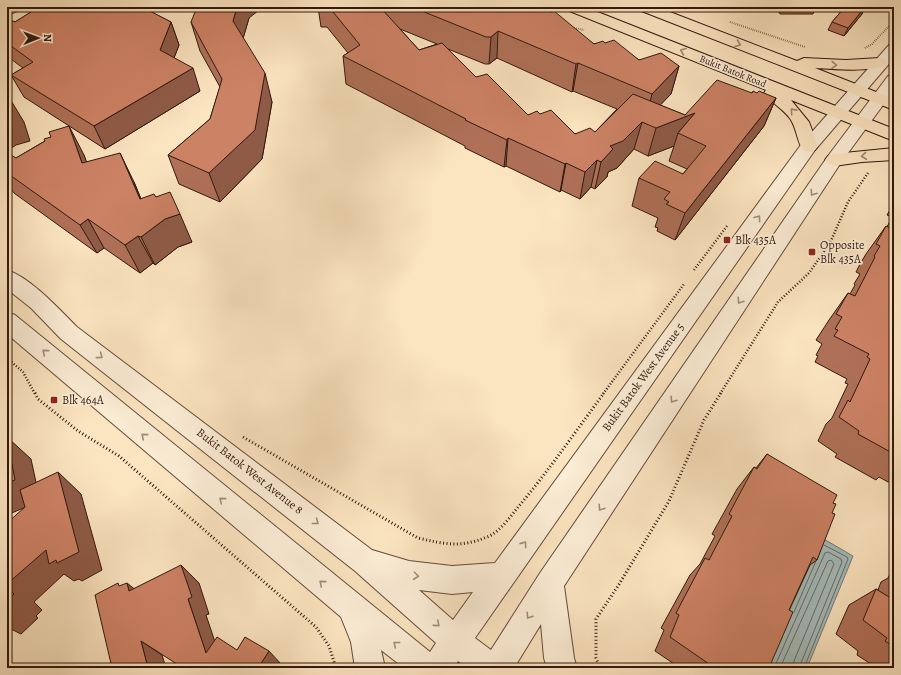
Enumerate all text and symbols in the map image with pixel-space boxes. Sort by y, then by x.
north arrow [18,18,58,58]
text: N [40,34,55,42]
one-way arrow [734,39,741,47]
one-way arrow [679,48,686,56]
street label: Bukit Batok Road [698,52,769,91]
one-way arrow [831,61,837,69]
one-way arrow [790,108,797,116]
one-way arrow [861,151,867,160]
one-way arrow [810,189,818,196]
one-way arrow [753,215,760,222]
place label: Blk 435A [735,232,777,248]
marker: Blk 435A [722,235,732,245]
place label: Opposite Blk 435A [820,237,865,267]
marker: Opposite Blk 435A [807,247,817,257]
one-way arrow [738,296,745,303]
street label: Bukit Batok West Avenue 5 [598,320,688,434]
one-way arrow [42,350,49,357]
one-way arrow [96,352,103,359]
place label: Blk 464A [62,392,105,408]
marker: Blk 464A [49,395,59,405]
one-way arrow [671,396,678,403]
street label: Bukit Batok West Avenue 8 [193,424,307,518]
one-way arrow [142,433,149,440]
one-way arrow [219,498,227,505]
one-way arrow [598,504,606,511]
one-way arrow [311,517,318,524]
one-way arrow [519,541,527,548]
one-way arrow [413,571,419,580]
one-way arrow [319,580,326,587]
one-way arrow [527,612,534,619]
one-way arrow [432,619,439,626]
one-way arrow [394,642,401,649]

